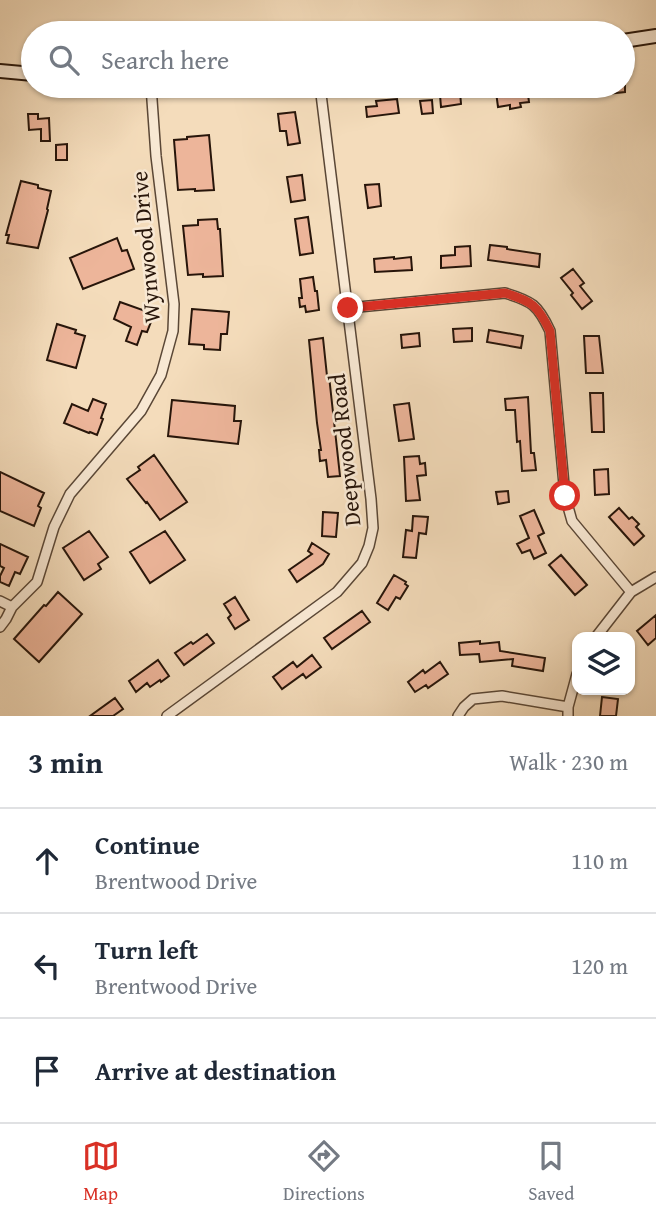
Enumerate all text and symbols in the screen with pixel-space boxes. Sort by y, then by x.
search box [21,21,635,98]
text: Search here [101,40,229,79]
icon: search [45,41,83,79]
street label: Wynwood Drive [122,170,168,324]
route end [332,292,363,323]
street label: Deepwood Road [320,372,368,528]
route start [549,480,580,511]
map controls [572,632,635,695]
button: layers [572,632,635,695]
text: 3 min [28,740,103,784]
text: Walk · 230 m [509,745,628,778]
text: Continue [95,825,200,864]
icon: ahead [28,842,66,880]
text: 110 m [571,844,628,877]
text: Brentwood Drive [95,864,257,897]
text: Turn left [95,930,198,969]
icon: left [28,947,66,985]
text: 120 m [571,949,628,982]
text: Brentwood Drive [95,969,257,1002]
text: Arrive at destination [95,1051,336,1090]
icon: arrive [28,1052,66,1090]
tab: Map [82,1137,120,1207]
tab: Directions [283,1137,365,1207]
tab: Saved [528,1137,574,1207]

